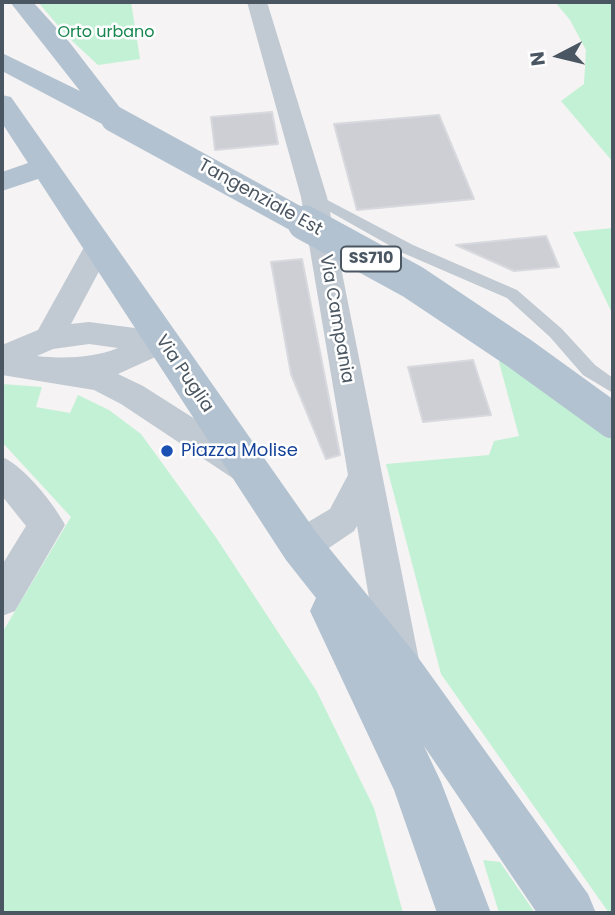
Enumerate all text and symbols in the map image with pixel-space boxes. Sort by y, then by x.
north arrow [524,21,594,91]
park label: Orto urbano [57,23,155,43]
text: N [523,50,552,67]
street label: Tangenziale Est [194,155,326,241]
road number: SS710 [341,246,401,272]
street label: Via Campania [314,253,358,385]
street label: Via Puglia [150,331,218,417]
place label: Piazza Molise [181,440,298,462]
marker: Piazza Molise [159,443,175,459]

